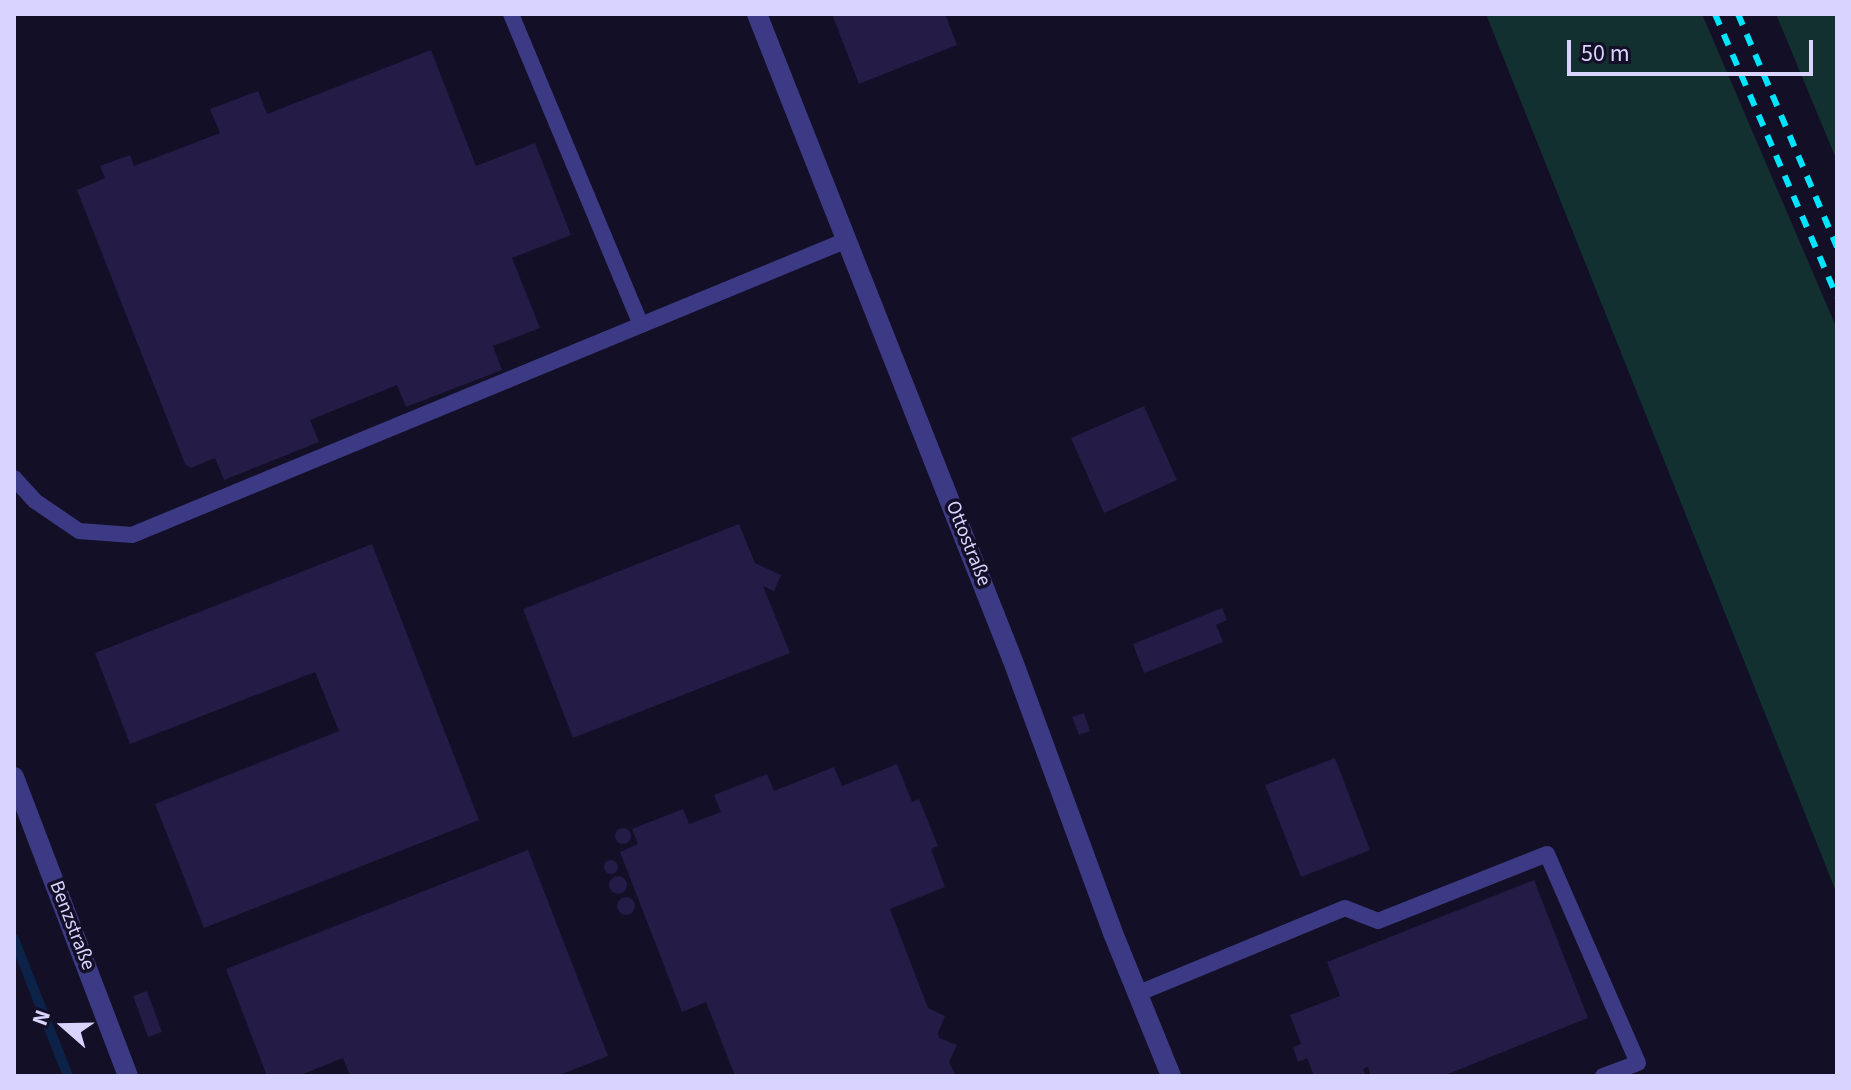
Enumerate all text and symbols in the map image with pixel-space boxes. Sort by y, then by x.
scale bar [1571,24,1817,74]
text: 50 m [1581,36,1630,71]
street label: Ottostraße [939,498,995,590]
street label: Benzstraße [43,878,99,974]
north arrow [24,986,104,1066]
text: N [24,1005,59,1030]

